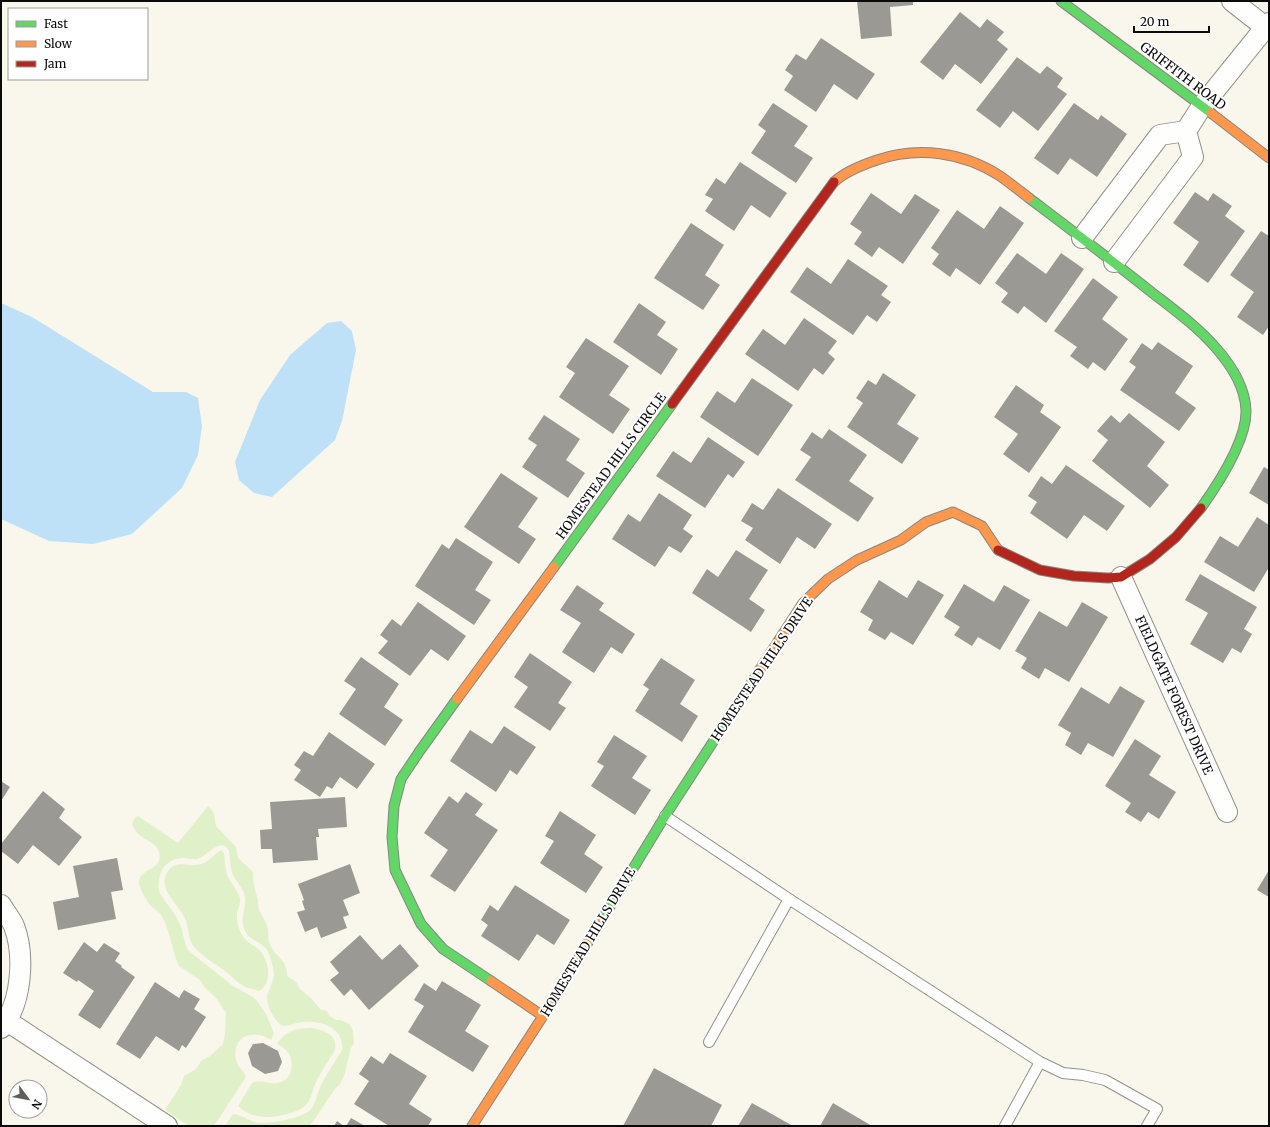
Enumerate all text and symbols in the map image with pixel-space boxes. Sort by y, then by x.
legend [8,8,148,80]
scale bar [1134,8,1209,34]
text: 20 m [1140,14,1169,29]
text: Fast [44,16,68,31]
text: Slow [44,36,73,51]
street label: GRIFFITH ROAD [1137,38,1230,114]
text: Jam [43,56,67,71]
street label: HOMESTEAD HILLS CIRCLE [552,389,670,543]
street label: HOMESTEAD HILLS DRIVE [707,593,817,744]
street label: FIELDGATE FOREST DRIVE [1131,613,1217,778]
street label: HOMESTEAD HILLS DRIVE [537,864,640,1019]
north arrow [8,1079,48,1119]
text: N [28,1097,45,1112]

